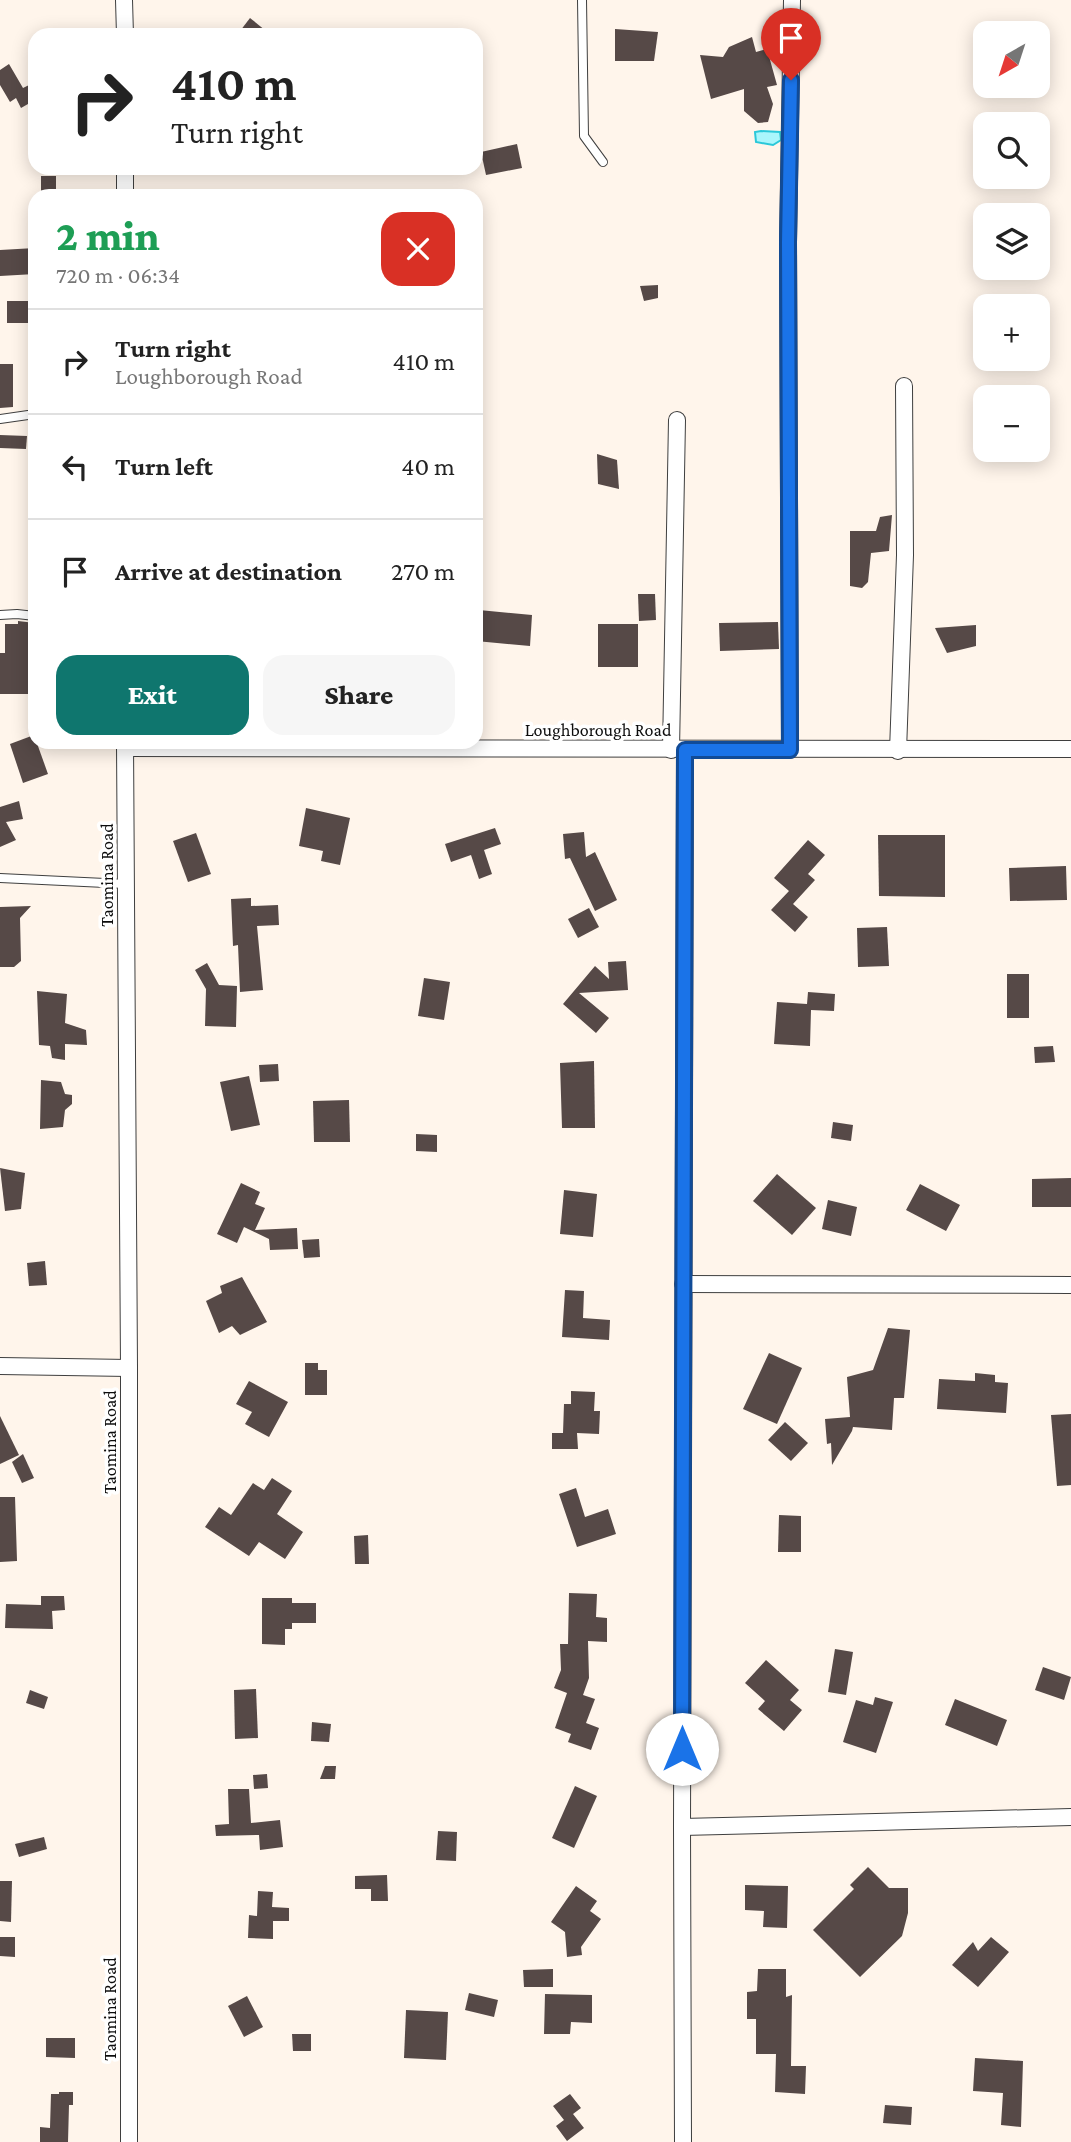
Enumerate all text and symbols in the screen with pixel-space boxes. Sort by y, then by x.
pin [761,8,821,80]
icon: arrive [772,19,810,57]
north arrow [973,21,1050,98]
map controls [973,21,1050,462]
icon: right [56,56,147,147]
text: 410 m [171,56,296,111]
button: search [973,112,1050,189]
text: Turn right [171,114,303,150]
button: layers [973,203,1050,280]
text: 2 min [56,212,160,259]
button: close [381,212,455,286]
text: 720 m · 06:34 [56,262,180,288]
button: + [973,294,1050,371]
text: Turn right [115,334,231,363]
icon: right [56,343,94,381]
text: 410 m [393,347,455,376]
text: Loughborough Road [115,363,302,389]
button: − [973,385,1050,462]
icon: left [56,448,94,486]
text: Turn left [115,452,213,481]
text: 40 m [401,452,455,481]
icon: arrive [56,553,94,591]
text: Arrive at destination [115,557,342,586]
text: 270 m [391,557,455,586]
button: Exit [56,655,249,735]
button: Share [263,655,455,735]
street label: Loughborough Road [525,720,672,740]
street label: Taomina Road [97,823,117,927]
street label: Taomina Road [100,1390,120,1494]
position arrow [645,1712,719,1786]
street label: Taomina Road [100,1957,120,2061]

